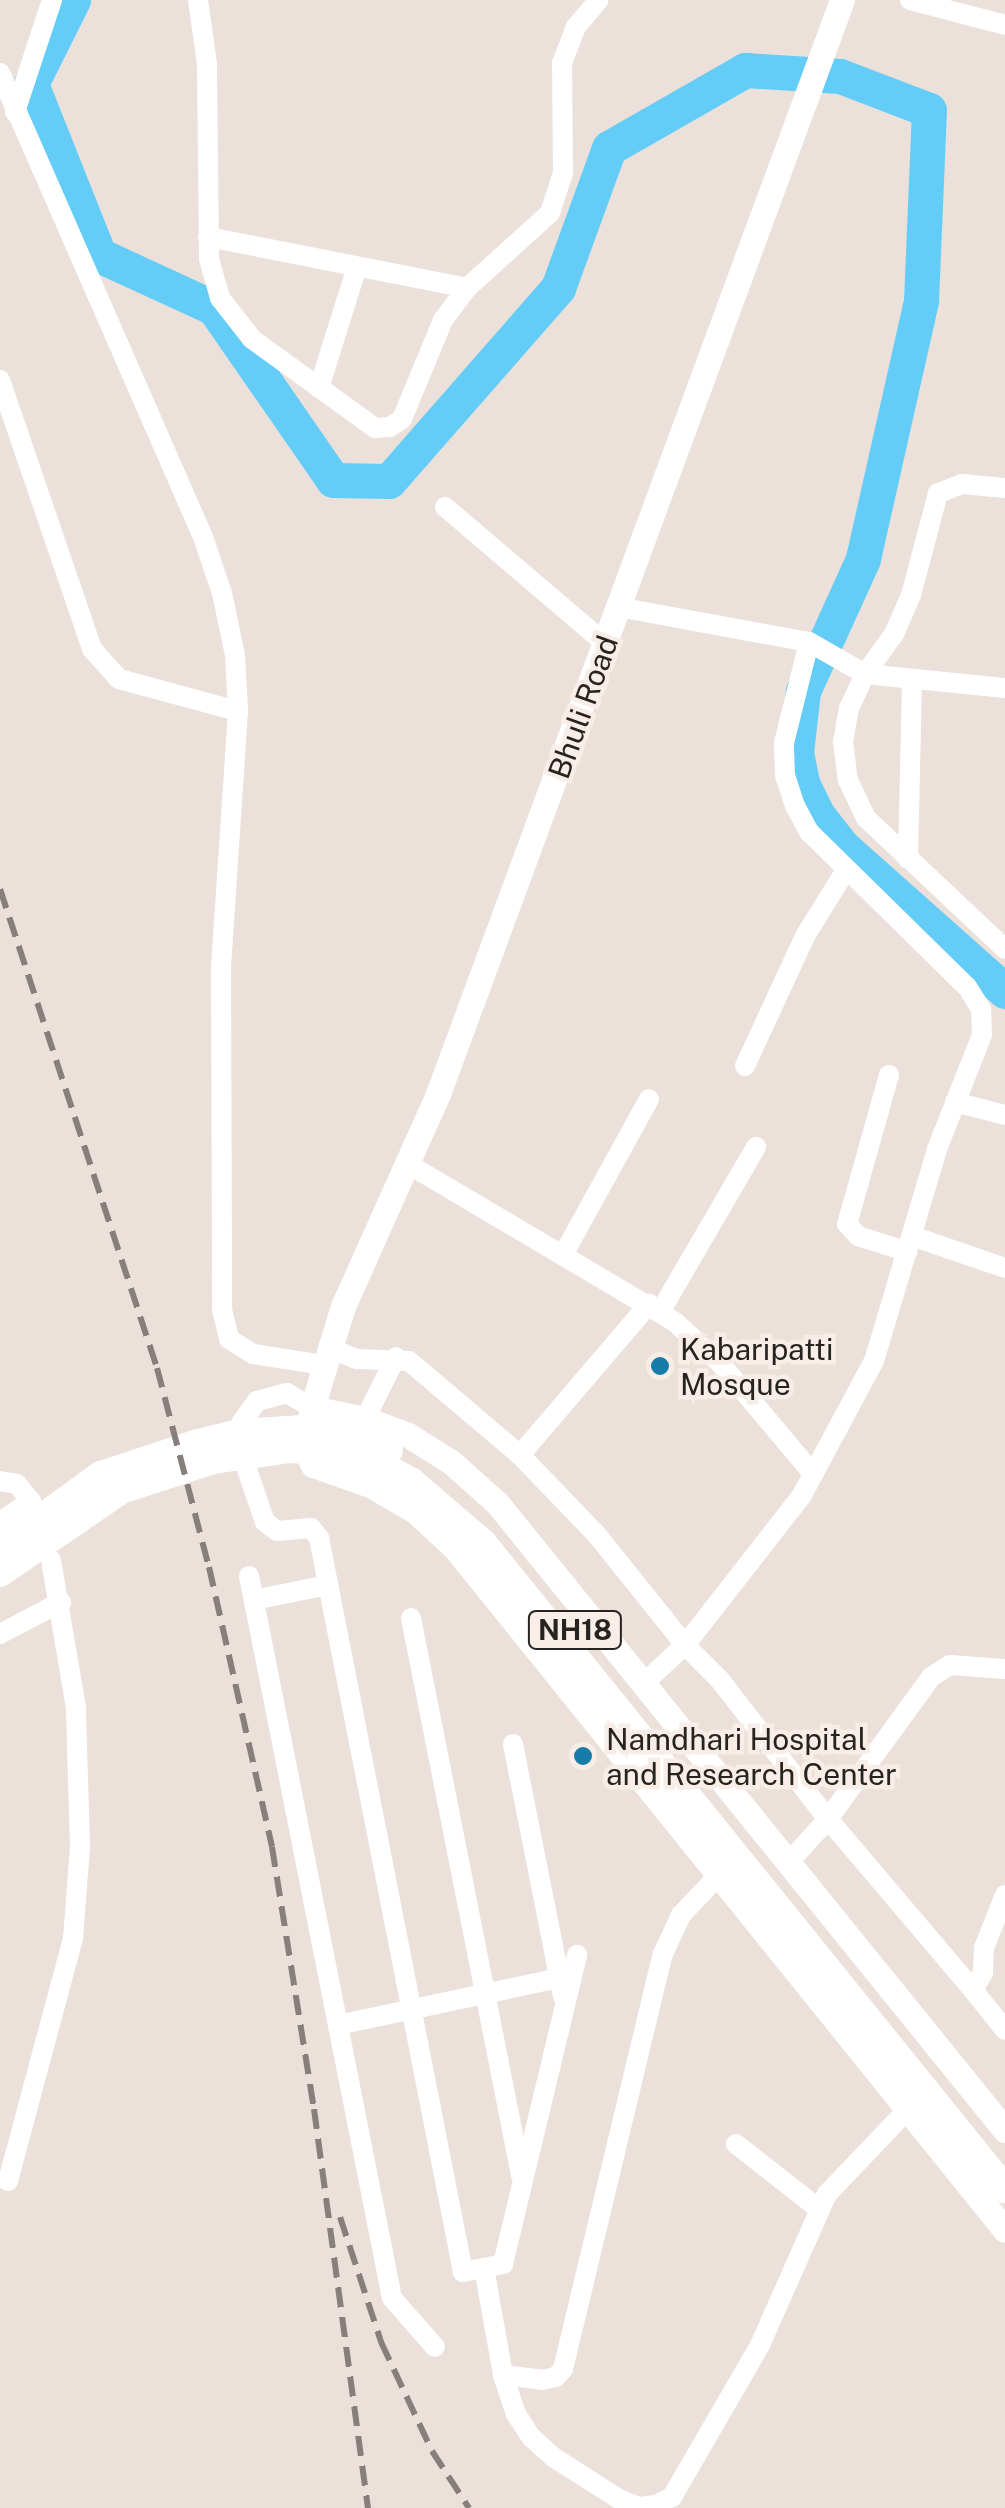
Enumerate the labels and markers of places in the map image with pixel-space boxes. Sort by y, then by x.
place label: Kabaripatti Mosque [680,1331,833,1402]
marker: Kabaripatti Mosque [649,1355,671,1377]
place label: Namdhari Hospital and Research Center [606,1721,897,1792]
marker: Namdhari Hospital and Research Center [570,1743,596,1769]

